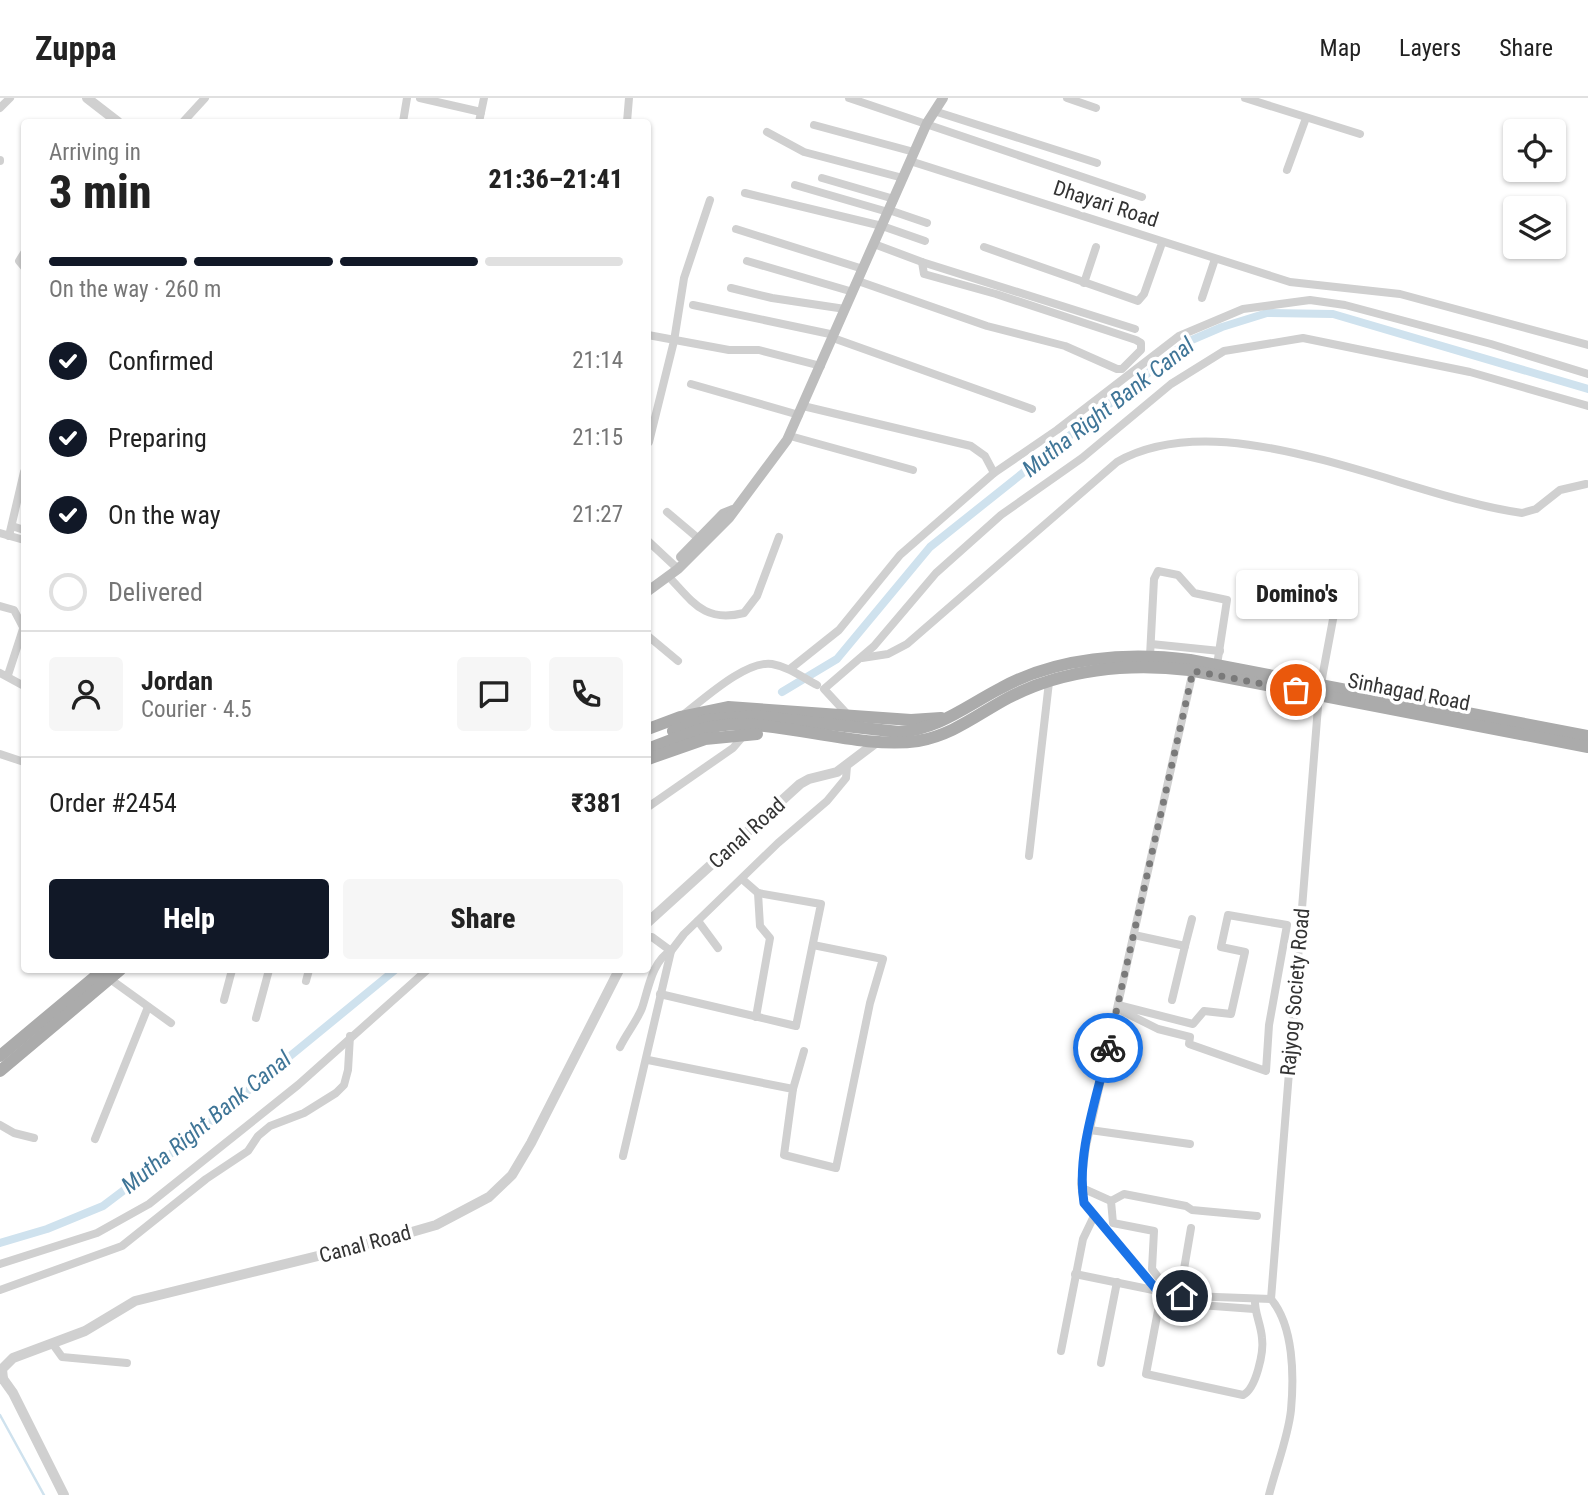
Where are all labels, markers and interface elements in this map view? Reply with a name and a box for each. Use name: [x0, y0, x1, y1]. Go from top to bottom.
text: Zuppa: [35, 29, 117, 68]
text: Map: [1320, 34, 1361, 62]
text: Layers: [1399, 34, 1461, 62]
text: Share: [1499, 34, 1553, 62]
map controls: [1503, 119, 1566, 259]
button: locate: [1503, 119, 1566, 182]
text: Arriving in: [49, 139, 141, 166]
text: 21:36–21:41: [489, 164, 623, 194]
text: 3 min: [49, 165, 152, 219]
street label: Dhayari Road: [1051, 176, 1161, 232]
button: layers: [1503, 196, 1566, 259]
text: On the way · 260 m: [49, 276, 221, 303]
water label: Mutha Right Bank Canal: [1017, 331, 1200, 483]
icon: check: [49, 342, 87, 380]
text: Confirmed: [108, 346, 214, 376]
text: 21:14: [572, 347, 623, 374]
icon: check: [49, 419, 87, 457]
text: Preparing: [108, 423, 207, 453]
text: 21:15: [572, 424, 623, 451]
icon: check: [49, 496, 87, 534]
text: On the way: [108, 500, 221, 530]
text: 21:27: [572, 501, 623, 528]
callout: Domino's: [1235, 571, 1357, 620]
text: Delivered: [108, 577, 203, 607]
text: Domino's: [1256, 581, 1338, 608]
button: person: [49, 657, 123, 731]
button: chat: [457, 657, 531, 731]
button: phone: [549, 657, 623, 731]
pin: [1266, 660, 1326, 720]
text: Jordan: [141, 666, 213, 696]
street label: Sinhagad Road: [1346, 668, 1472, 716]
icon: bag: [1277, 671, 1315, 709]
text: Courier · 4.5: [141, 696, 252, 723]
text: Order #2454: [49, 788, 177, 818]
text: ₹381: [571, 788, 623, 818]
street label: Canal Road: [704, 793, 790, 873]
button: Help: [49, 879, 329, 959]
button: Share: [343, 879, 623, 959]
street label: Rajyog Society Road: [1276, 907, 1314, 1077]
courier: [1073, 1013, 1143, 1083]
icon: bike: [1089, 1029, 1127, 1067]
water label: Mutha Right Bank Canal: [116, 1045, 297, 1199]
street label: Canal Road: [316, 1220, 414, 1268]
pin: [1152, 1266, 1212, 1326]
icon: home: [1163, 1277, 1201, 1315]

